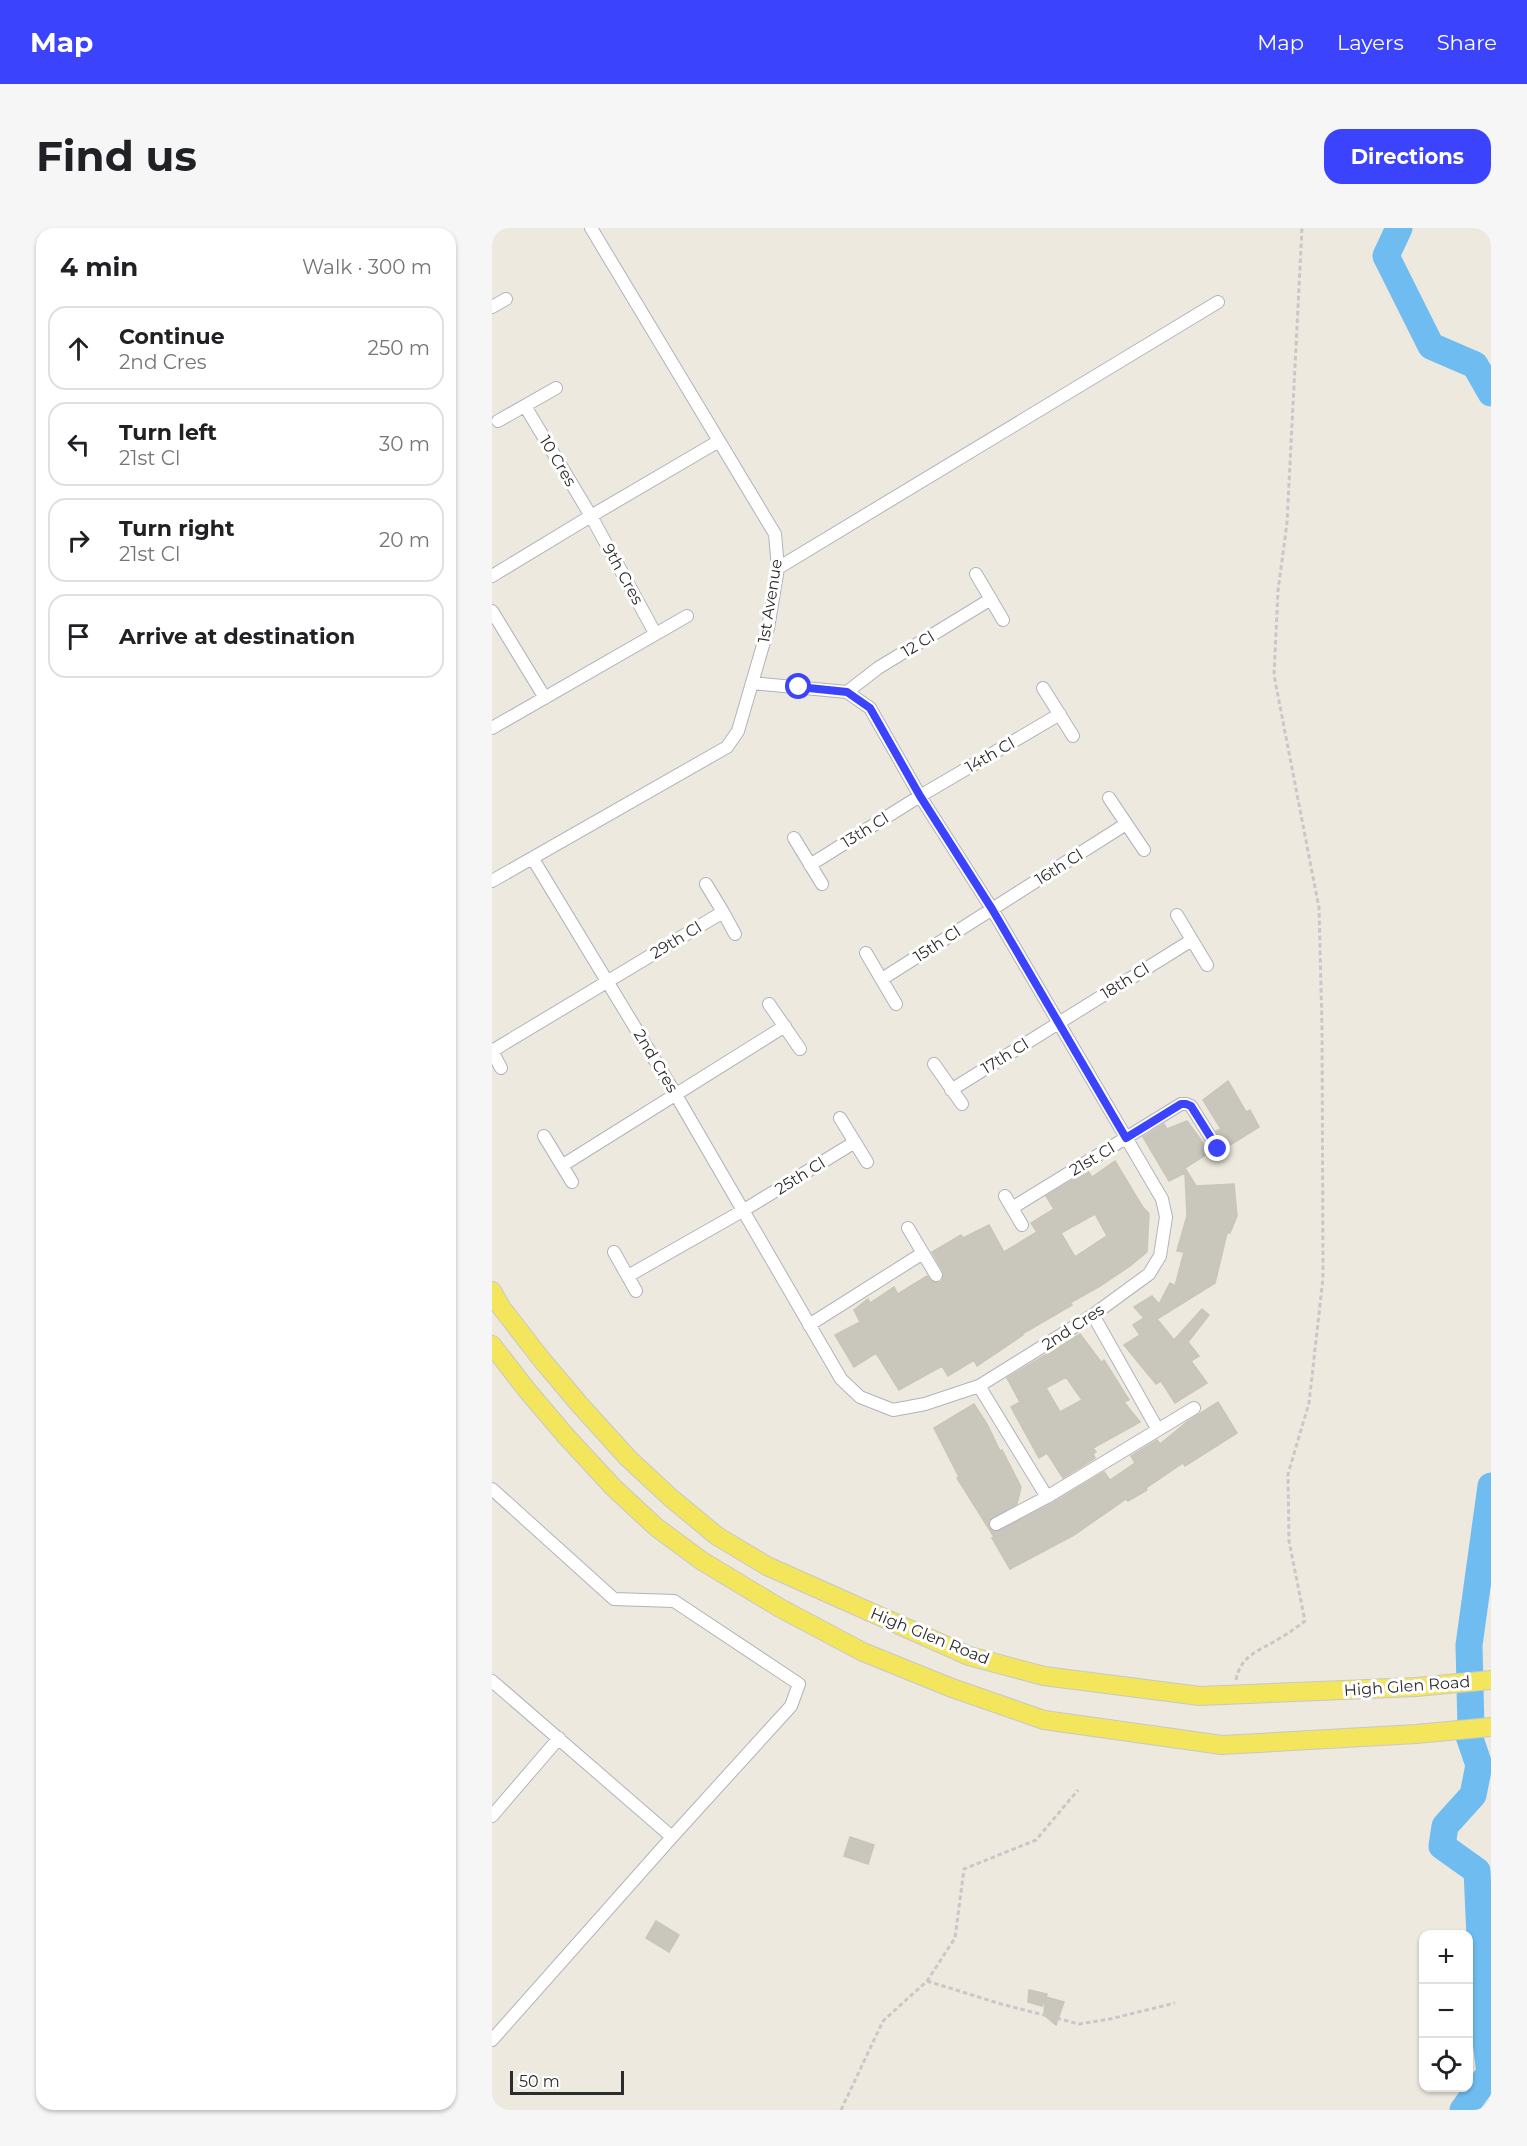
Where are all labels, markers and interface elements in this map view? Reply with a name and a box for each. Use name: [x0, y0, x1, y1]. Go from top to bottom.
text: Map: [30, 25, 93, 59]
text: Map: [1257, 30, 1304, 55]
text: Layers: [1337, 30, 1404, 55]
text: Share: [1437, 30, 1497, 55]
button: Directions: [1324, 129, 1491, 184]
text: Find us: [36, 130, 197, 182]
text: 4 min: [60, 251, 138, 283]
text: Walk · 300 m: [302, 255, 432, 279]
text: Continue: [119, 323, 225, 350]
icon: ahead: [62, 332, 95, 365]
text: 250 m: [368, 336, 430, 360]
text: 2nd Cres: [119, 350, 206, 374]
text: Turn left: [119, 419, 217, 446]
icon: left: [62, 428, 95, 461]
text: 30 m: [379, 432, 430, 456]
street label: 10 Cres: [536, 432, 581, 490]
text: 21st Cl: [119, 446, 180, 470]
text: Turn right: [119, 515, 234, 542]
icon: right: [62, 524, 95, 557]
text: 20 m: [379, 528, 430, 552]
street label: 9th Cres: [599, 540, 648, 608]
text: 21st Cl: [119, 542, 180, 566]
street label: 1st Avenue: [754, 558, 786, 644]
icon: arrive: [62, 620, 95, 653]
text: Arrive at destination: [119, 623, 355, 650]
street label: 12 Cl: [898, 627, 938, 661]
route start: [785, 673, 811, 699]
street label: 14th Cl: [962, 733, 1018, 777]
street label: 13th Cl: [838, 808, 892, 852]
street label: 16th Cl: [1032, 845, 1086, 889]
street label: 29th Cl: [647, 917, 705, 963]
street label: 15th Cl: [910, 922, 964, 966]
street label: 18th Cl: [1097, 959, 1153, 1003]
street label: 2nd Cres: [630, 1026, 682, 1096]
street label: 17th Cl: [978, 1034, 1032, 1078]
route end: [1204, 1135, 1230, 1161]
street label: 21st Cl: [1066, 1138, 1118, 1180]
street label: 25th Cl: [772, 1153, 828, 1199]
street label: 2nd Cres: [1038, 1300, 1108, 1354]
street label: High Glen Road: [868, 1604, 992, 1668]
street label: High Glen Road: [1343, 1672, 1471, 1700]
map controls: [1419, 1930, 1473, 2092]
button: +: [1419, 1930, 1473, 1984]
button: −: [1419, 1984, 1473, 2038]
button: locate: [1419, 2038, 1473, 2092]
scale bar: [510, 2068, 624, 2096]
text: 50 m: [519, 2072, 560, 2091]

